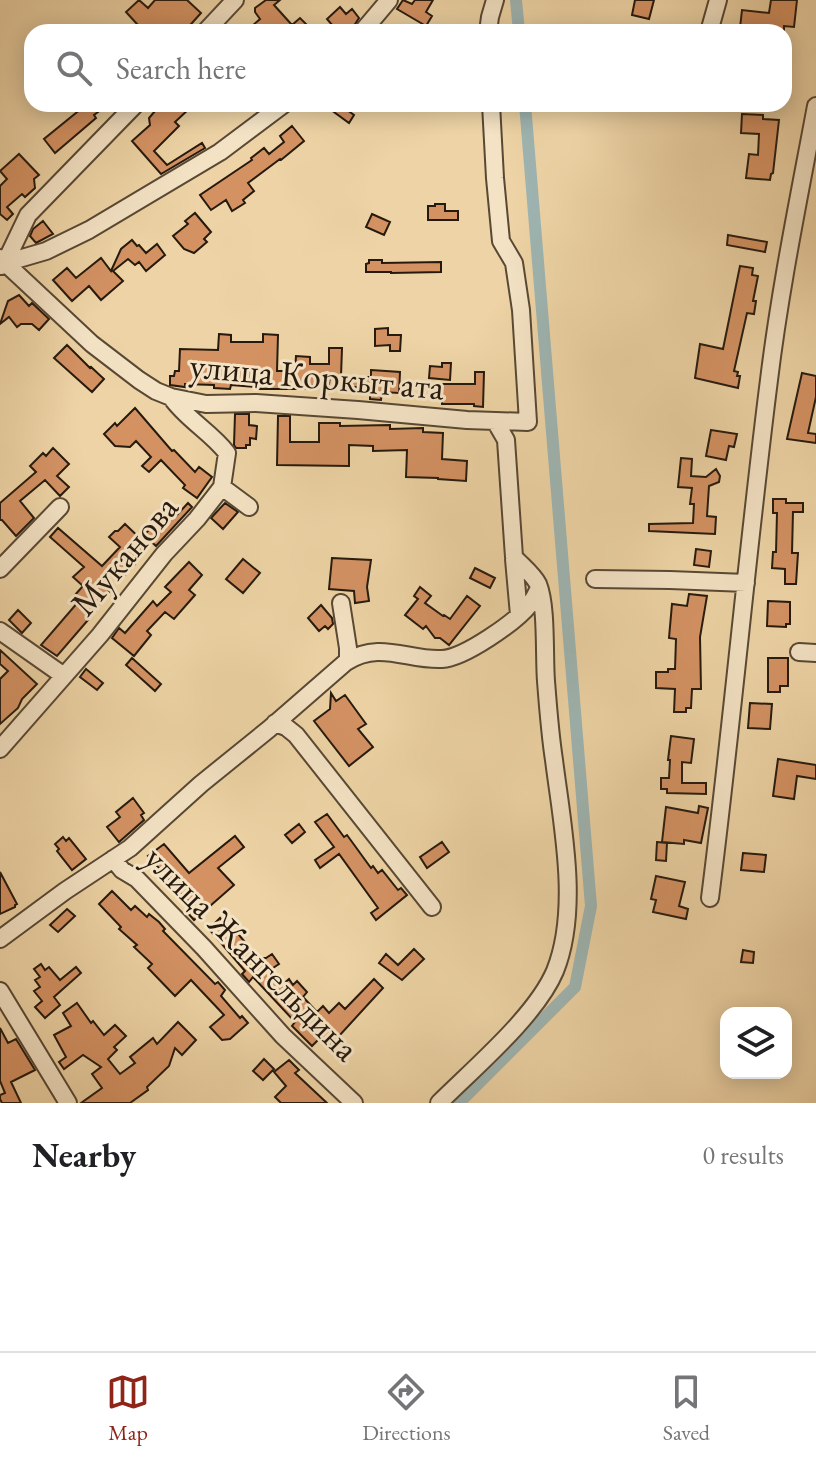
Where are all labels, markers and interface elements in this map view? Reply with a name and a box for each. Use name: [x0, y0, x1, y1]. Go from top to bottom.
search box: [24, 24, 792, 112]
icon: search: [52, 46, 96, 90]
text: Search here: [116, 49, 246, 88]
street label: улица Коркыт ата: [188, 341, 447, 411]
street label: Муканова: [60, 484, 189, 625]
street label: улица Жангельдина: [134, 835, 370, 1071]
map controls: [720, 1007, 792, 1079]
button: layers: [720, 1007, 792, 1079]
text: Nearby: [32, 1133, 136, 1177]
text: 0 results: [703, 1138, 784, 1172]
tab: Map: [106, 1370, 150, 1447]
tab: Directions: [362, 1370, 451, 1447]
tab: Saved: [663, 1370, 710, 1447]

